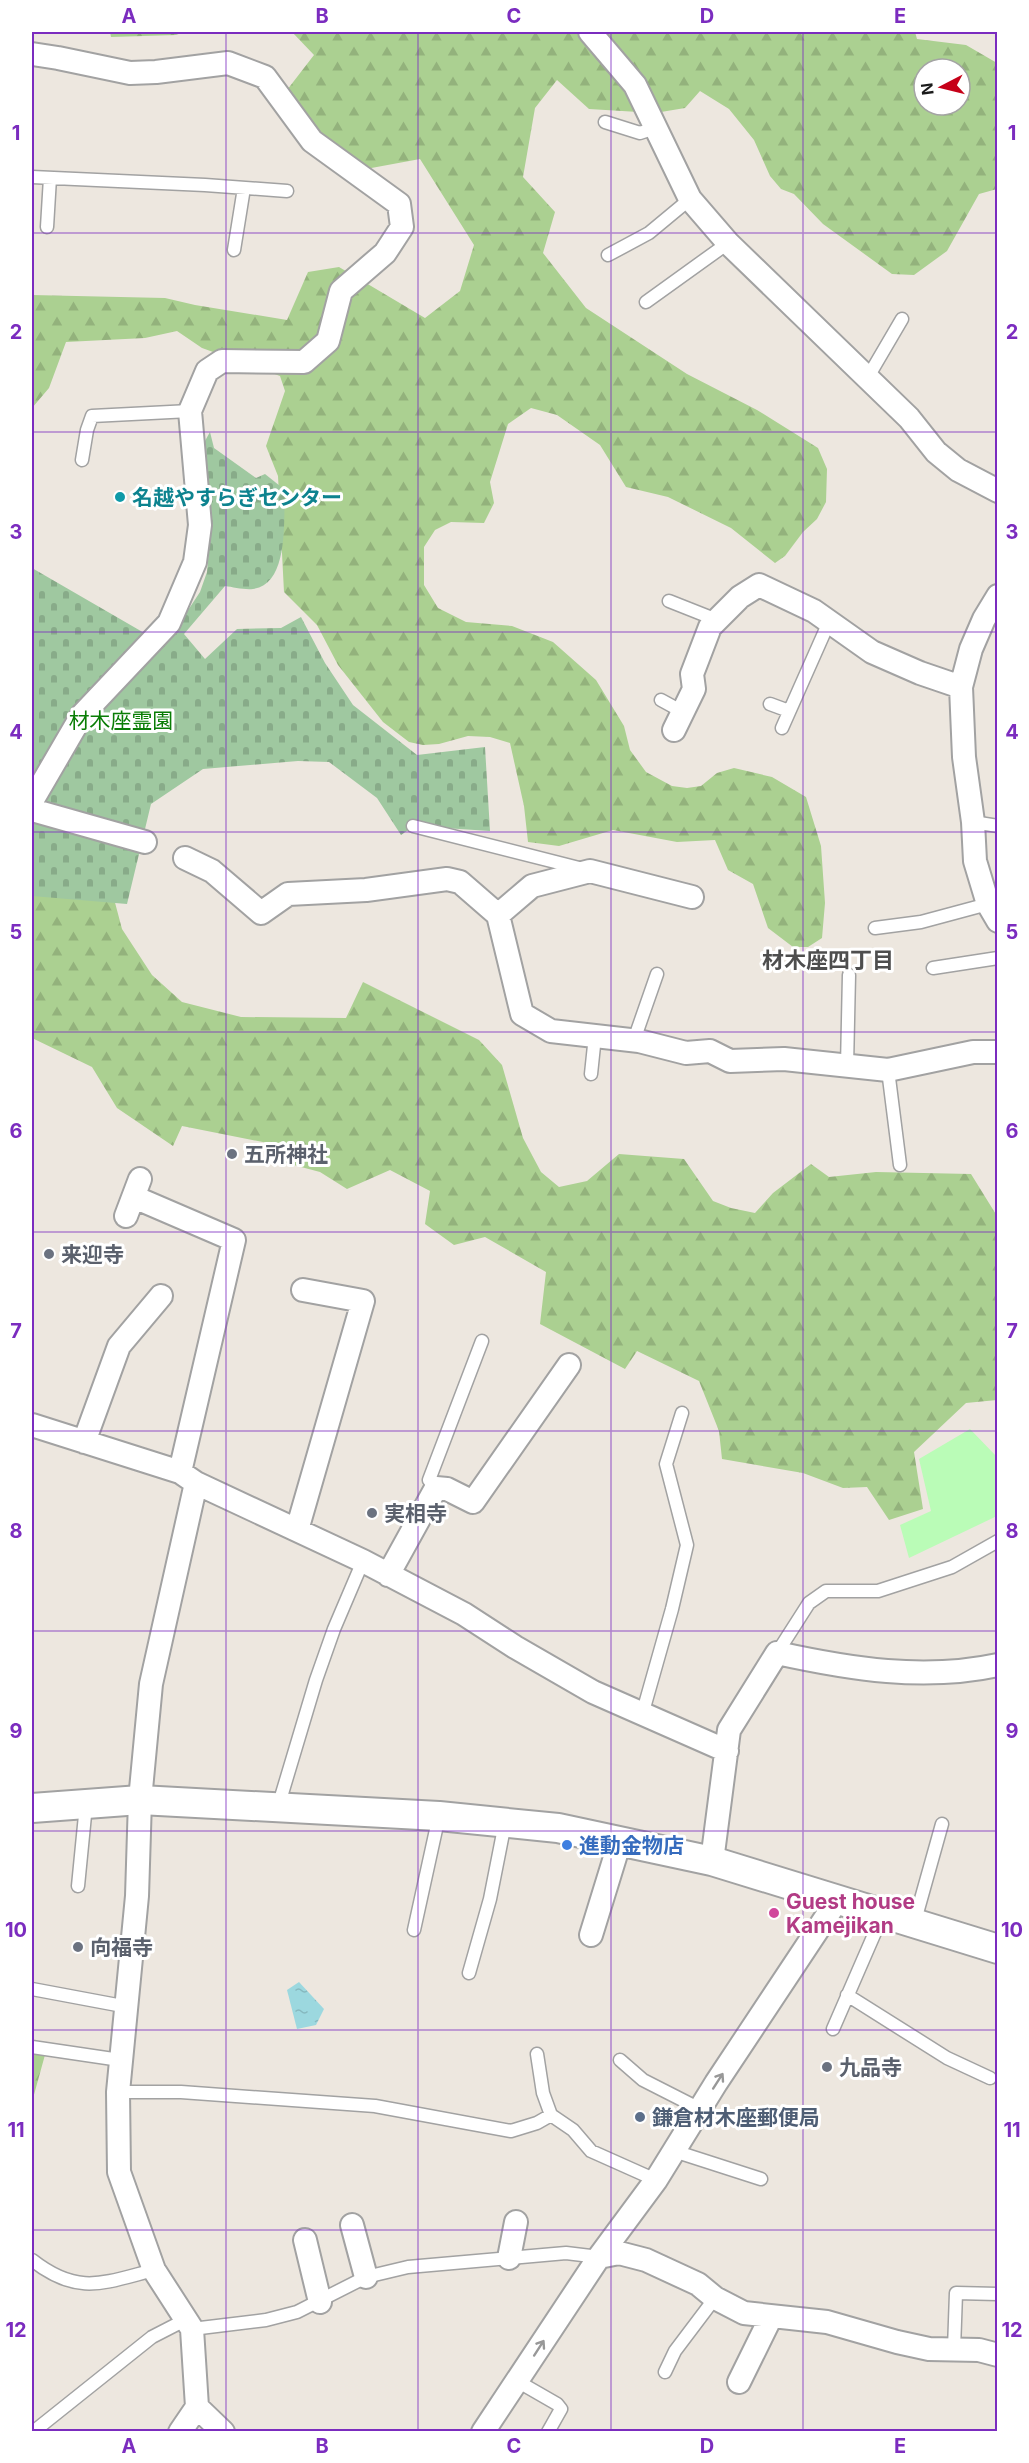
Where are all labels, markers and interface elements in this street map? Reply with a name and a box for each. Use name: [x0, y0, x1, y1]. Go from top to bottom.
text: A: [122, 4, 137, 28]
text: B: [315, 4, 329, 28]
text: C: [507, 4, 521, 28]
text: D: [700, 4, 714, 28]
text: E: [894, 4, 906, 28]
north arrow: [912, 57, 972, 117]
text: N: [916, 82, 938, 96]
text: 1: [12, 121, 20, 145]
text: 1: [1008, 121, 1016, 145]
text: 2: [10, 320, 22, 344]
text: 2: [1006, 320, 1018, 344]
place label: 名越やすらぎセンター: [132, 485, 342, 510]
marker: 名越やすらぎセンター: [113, 490, 127, 504]
text: 3: [10, 520, 22, 544]
text: 3: [1006, 520, 1018, 544]
park label: 材木座霊園: [69, 708, 174, 733]
text: 4: [9, 720, 23, 744]
text: 4: [1005, 720, 1019, 744]
text: 5: [10, 920, 22, 944]
text: 5: [1006, 920, 1018, 944]
district label: 材木座四丁目: [762, 947, 894, 973]
text: 6: [10, 1119, 23, 1143]
text: 6: [1006, 1119, 1019, 1143]
place label: 五所神社: [244, 1142, 328, 1167]
marker: 五所神社: [225, 1147, 239, 1161]
place label: 来迎寺: [61, 1242, 124, 1267]
marker: 来迎寺: [42, 1247, 56, 1261]
text: 7: [10, 1319, 22, 1343]
text: 7: [1006, 1319, 1018, 1343]
place label: 実相寺: [384, 1501, 447, 1526]
marker: 実相寺: [365, 1506, 379, 1520]
text: 8: [9, 1519, 23, 1543]
text: 8: [1005, 1519, 1019, 1543]
text: 9: [10, 1719, 23, 1743]
text: 9: [1006, 1719, 1019, 1743]
place label: 進動金物店: [579, 1833, 684, 1858]
marker: 進動金物店: [560, 1838, 574, 1852]
place label: Guest house Kamejikan: [786, 1889, 915, 1938]
marker: Guest house Kamejikan: [767, 1906, 781, 1920]
text: 10: [5, 1918, 27, 1942]
text: 10: [1001, 1918, 1023, 1942]
place label: 向福寺: [90, 1935, 153, 1960]
marker: 向福寺: [71, 1940, 85, 1954]
place label: 九品寺: [839, 2055, 902, 2080]
marker: 九品寺: [820, 2060, 834, 2074]
one-way arrow: [711, 2073, 724, 2090]
place label: 鎌倉材木座郵便局: [652, 2105, 820, 2130]
marker: 鎌倉材木座郵便局: [633, 2110, 647, 2124]
text: 11: [7, 2118, 25, 2142]
text: 11: [1003, 2118, 1021, 2142]
text: 12: [5, 2318, 27, 2342]
text: 12: [1001, 2318, 1023, 2342]
one-way arrow: [532, 2339, 545, 2356]
text: A: [122, 2434, 137, 2458]
text: B: [315, 2434, 329, 2458]
text: C: [507, 2434, 521, 2458]
text: D: [700, 2434, 714, 2458]
text: E: [894, 2434, 906, 2458]

